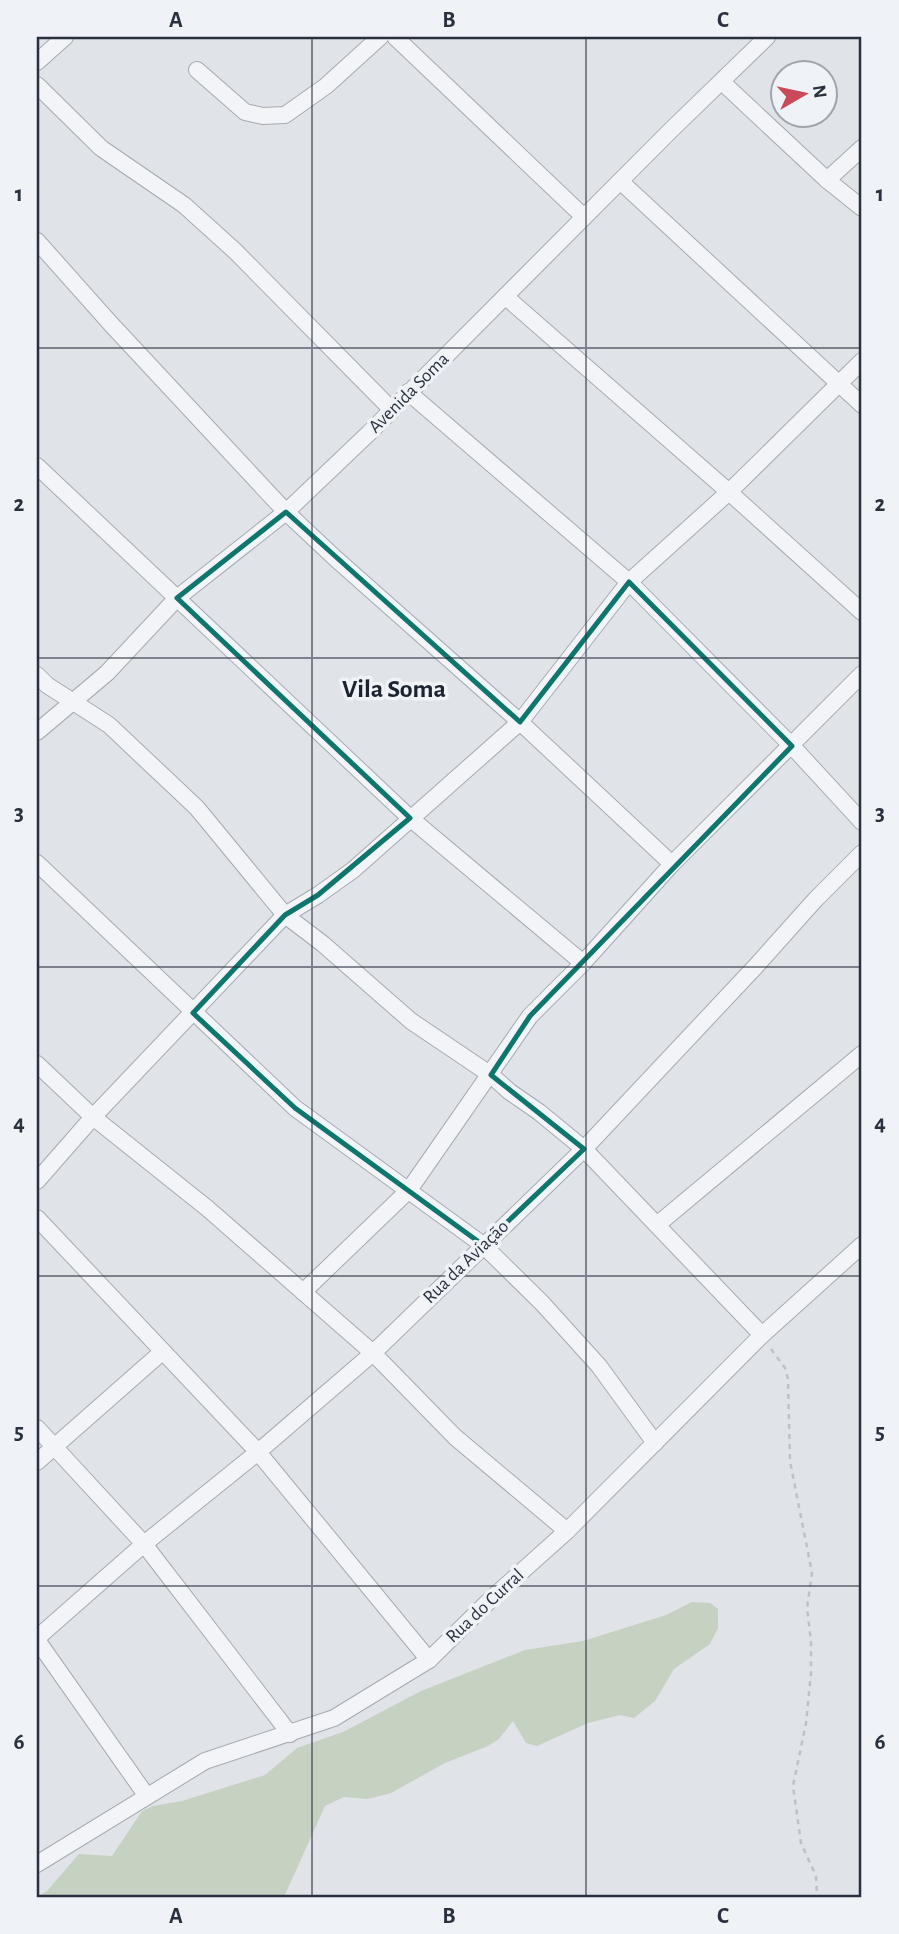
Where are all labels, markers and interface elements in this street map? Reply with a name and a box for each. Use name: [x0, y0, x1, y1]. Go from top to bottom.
text: A: [169, 9, 183, 32]
text: B: [442, 9, 456, 32]
text: C: [717, 9, 729, 32]
north arrow: [769, 60, 839, 130]
text: N: [809, 84, 830, 100]
text: 1: [15, 183, 23, 206]
text: 1: [876, 183, 884, 206]
street label: Avenida Soma: [365, 349, 453, 437]
text: 2: [14, 493, 25, 516]
text: 2: [875, 493, 886, 516]
district label: Vila Soma: [342, 676, 446, 702]
text: 3: [14, 802, 24, 825]
text: 3: [875, 802, 885, 825]
text: 4: [13, 1112, 25, 1135]
text: 4: [874, 1112, 886, 1135]
street label: Rua da Aviação: [420, 1217, 512, 1307]
text: 5: [14, 1421, 24, 1444]
text: 5: [875, 1421, 885, 1444]
street label: Rua do Curral: [442, 1565, 528, 1647]
text: 6: [13, 1731, 25, 1754]
text: 6: [874, 1731, 886, 1754]
text: A: [169, 1905, 183, 1928]
text: B: [442, 1905, 456, 1928]
text: C: [717, 1905, 729, 1928]

